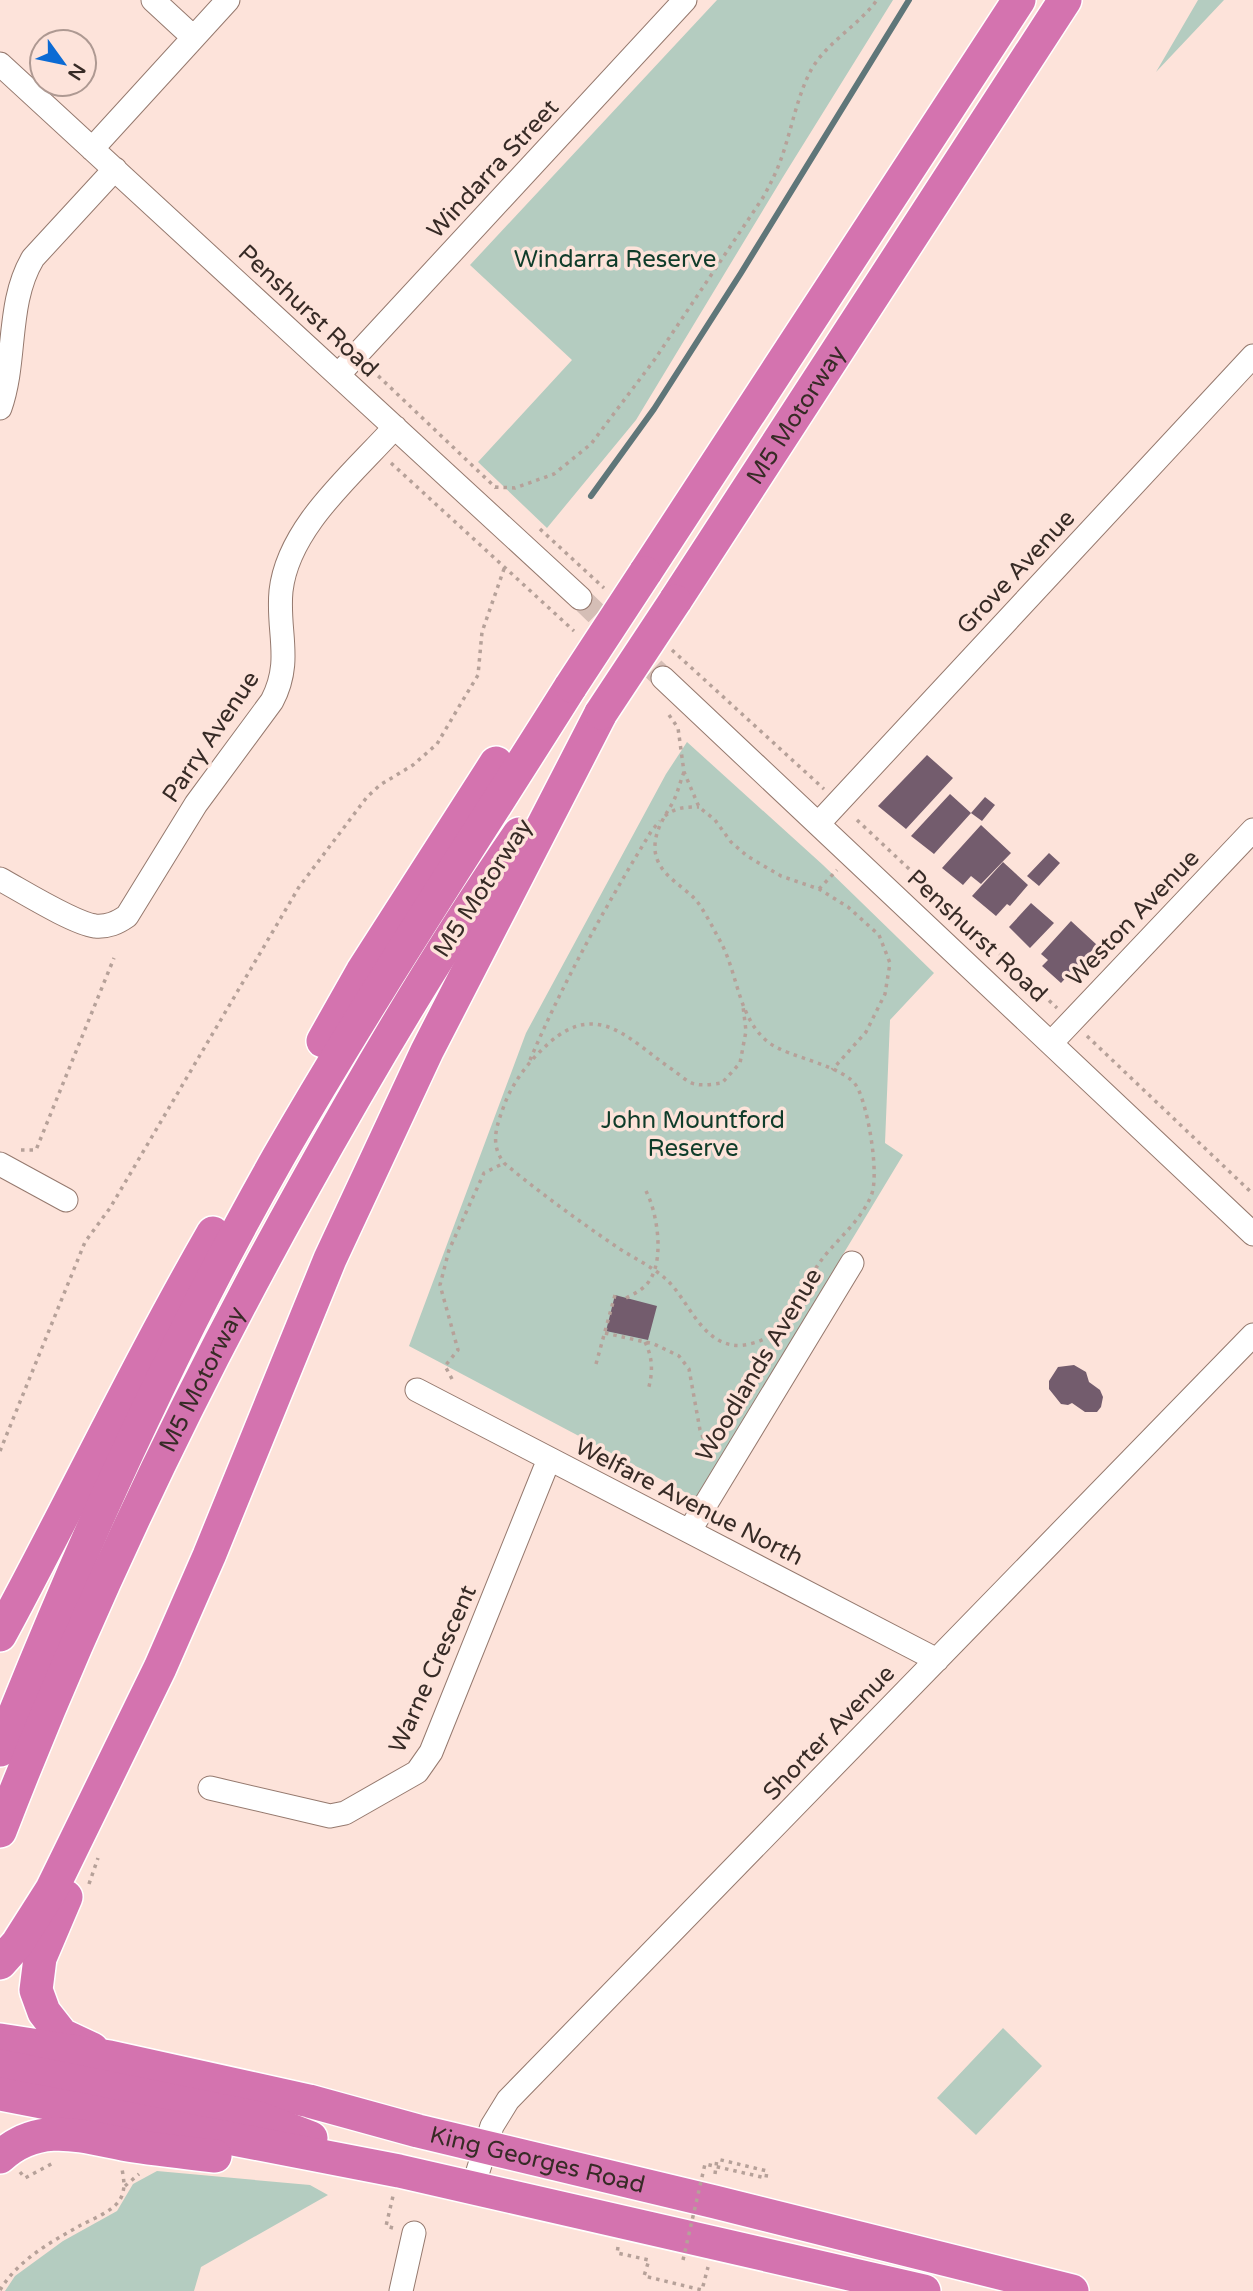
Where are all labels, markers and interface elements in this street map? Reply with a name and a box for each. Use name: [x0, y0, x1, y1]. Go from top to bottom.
north arrow: [28, 28, 98, 98]
text: N: [63, 59, 90, 84]
street label: Windarra Street: [421, 93, 565, 245]
street label: Penshurst Road: [232, 239, 384, 383]
park label: Windarra Reserve: [514, 245, 716, 274]
street label: M5 Motorway: [740, 340, 852, 490]
street label: Grove Avenue: [951, 504, 1081, 640]
street label: Parry Avenue: [156, 666, 266, 808]
street label: M5 Motorway: [427, 813, 539, 963]
street label: Weston Avenue: [1061, 844, 1205, 992]
street label: Penshurst Road: [901, 864, 1053, 1008]
park label: John Mountford Reserve: [601, 1106, 785, 1163]
street label: Woodlands Avenue: [690, 1263, 828, 1467]
street label: M5 Motorway: [153, 1301, 251, 1457]
street label: Welfare Avenue North: [570, 1432, 808, 1572]
street label: Warne Crescent: [383, 1581, 483, 1757]
street label: Shorter Avenue: [757, 1659, 901, 1807]
street label: King Georges Road: [427, 2120, 648, 2199]

